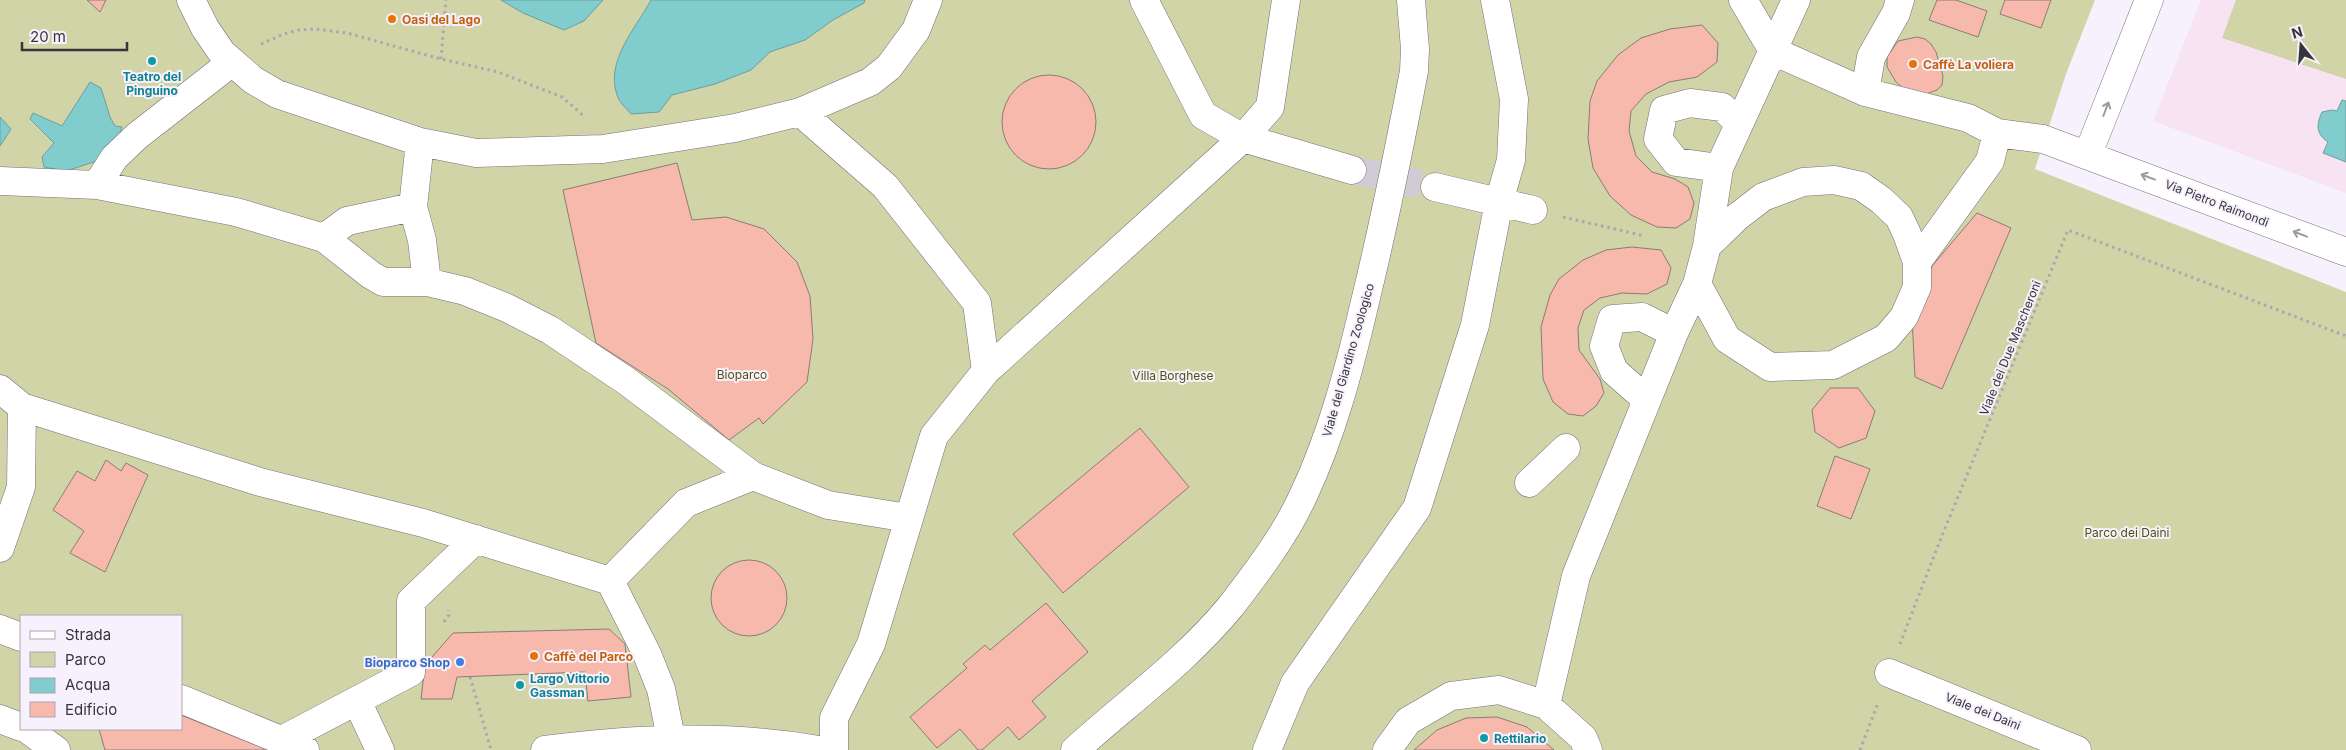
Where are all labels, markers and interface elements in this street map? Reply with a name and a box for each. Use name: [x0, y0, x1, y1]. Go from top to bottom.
place label: Oasi del Lago: [402, 12, 481, 27]
marker: Oasi del Lago: [386, 13, 398, 25]
scale bar: [22, 20, 128, 52]
north arrow: [2276, 20, 2326, 70]
text: N: [2289, 22, 2305, 42]
text: 20 m: [30, 27, 66, 46]
marker: Teatro del Pinguino: [146, 55, 158, 67]
place label: Caffè La voliera: [1923, 57, 2014, 72]
marker: Caffè La voliera: [1907, 58, 1919, 70]
place label: Teatro del Pinguino: [123, 69, 181, 98]
one-way arrow: [2102, 102, 2111, 117]
one-way arrow: [2141, 172, 2157, 181]
street label: Via Pietro Raimondi: [2163, 176, 2271, 230]
one-way arrow: [2293, 229, 2309, 238]
street label: Viale dei Due Mascheroni: [1976, 278, 2044, 418]
street label: Viale del Giardino Zoologico: [1319, 282, 1377, 438]
park label: Bioparco: [717, 367, 767, 382]
park label: Villa Borghese: [1132, 368, 1214, 383]
park label: Parco dei Daini: [2084, 525, 2170, 540]
legend: [20, 615, 182, 730]
text: Strada: [65, 625, 111, 644]
place label: Caffè del Parco: [544, 649, 633, 664]
text: Parco: [65, 650, 106, 669]
marker: Caffè del Parco: [528, 650, 540, 662]
place label: Bioparco Shop: [365, 655, 450, 670]
marker: Bioparco Shop: [454, 656, 466, 668]
place label: Largo Vittorio Gassman: [530, 671, 610, 700]
text: Acqua: [65, 675, 110, 694]
marker: Largo Vittorio Gassman: [514, 679, 526, 691]
street label: Viale dei Daini: [1943, 689, 2023, 733]
text: Edificio: [65, 700, 117, 719]
place label: Rettilario: [1494, 731, 1546, 746]
marker: Rettilario: [1478, 732, 1490, 744]

